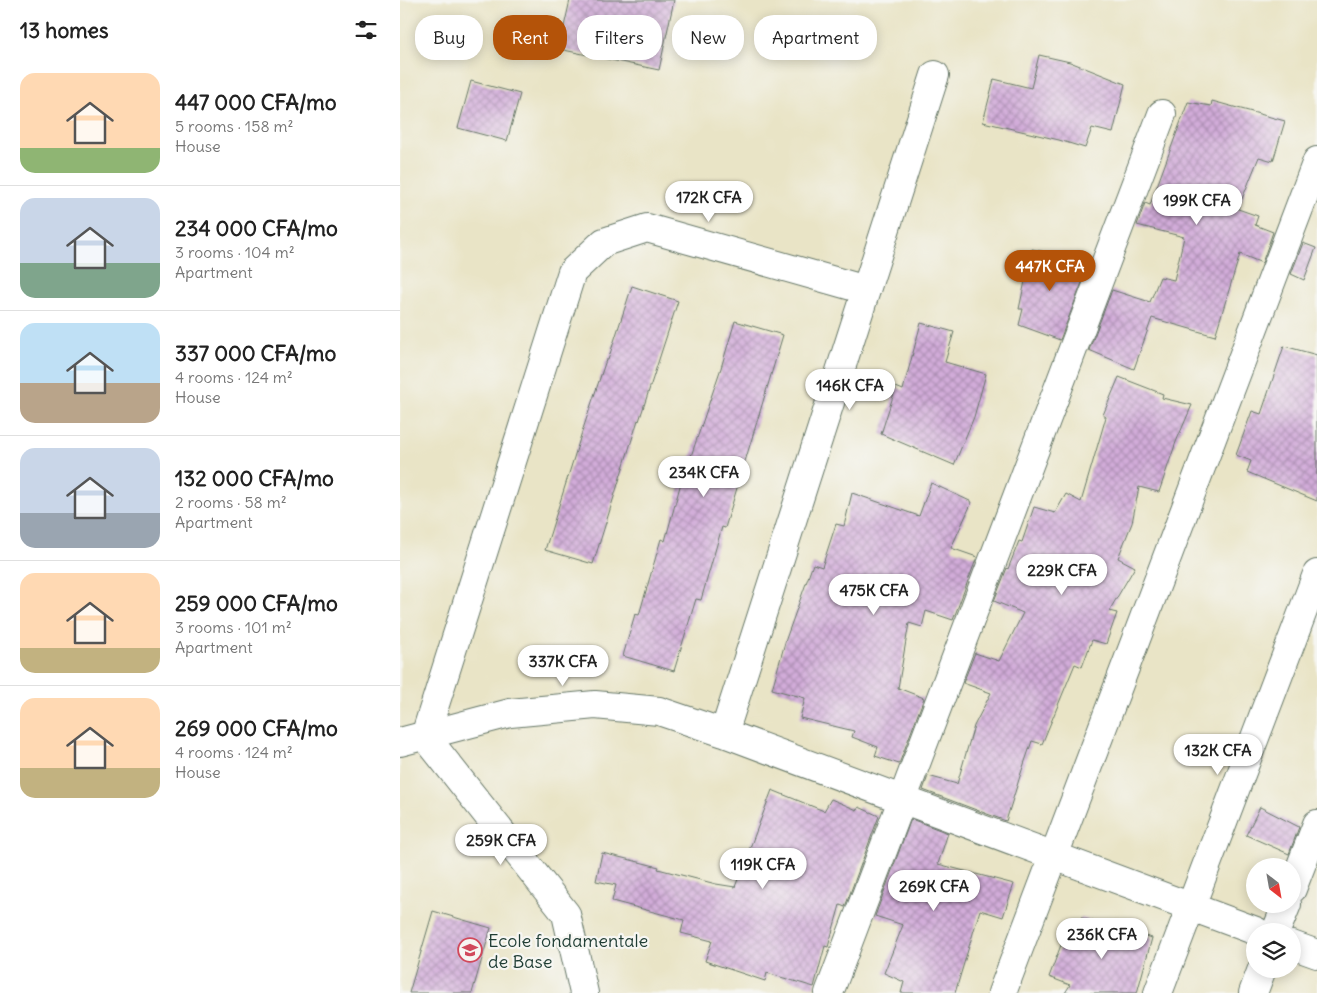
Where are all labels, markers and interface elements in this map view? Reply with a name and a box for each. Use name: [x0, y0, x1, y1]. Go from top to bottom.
chip: Buy: [415, 15, 483, 60]
chip: Rent: [493, 15, 567, 60]
chip: Filters: [577, 15, 662, 60]
chip: New: [672, 15, 744, 60]
chip: Apartment: [754, 15, 877, 60]
icon: filters: [352, 16, 380, 44]
text: 13 homes: [20, 17, 108, 44]
text: 447 000 CFA/mo: [175, 89, 337, 116]
icon: home: [60, 93, 120, 153]
text: 5 rooms · 158 m²: [175, 116, 293, 136]
text: House: [175, 136, 221, 156]
pin: 172K CFA: [657, 180, 761, 223]
pin: 199K CFA: [1145, 184, 1249, 226]
text: 172K CFA: [676, 187, 742, 207]
text: 199K CFA: [1163, 190, 1231, 210]
text: 234 000 CFA/mo: [175, 215, 338, 242]
icon: home: [60, 218, 120, 278]
text: 3 rooms · 104 m²: [175, 242, 295, 262]
pin: 447K CFA: [998, 250, 1102, 292]
text: 447K CFA: [1016, 256, 1084, 276]
text: Apartment: [175, 262, 253, 282]
text: 337 000 CFA/mo: [175, 340, 336, 367]
icon: home: [60, 343, 120, 403]
text: 4 rooms · 124 m²: [175, 367, 293, 387]
pin: 146K CFA: [798, 368, 902, 411]
text: 146K CFA: [816, 375, 884, 395]
text: House: [175, 387, 221, 407]
pin: 234K CFA: [652, 456, 756, 498]
text: 234K CFA: [669, 462, 739, 482]
text: 132 000 CFA/mo: [175, 465, 334, 492]
icon: home: [60, 468, 120, 528]
text: 2 rooms · 58 m²: [175, 492, 287, 512]
text: Apartment: [175, 512, 253, 532]
pin: 229K CFA: [1010, 554, 1114, 596]
text: 229K CFA: [1027, 560, 1097, 580]
pin: 475K CFA: [822, 574, 926, 616]
text: 475K CFA: [840, 580, 908, 600]
text: 259 000 CFA/mo: [175, 590, 338, 617]
icon: home: [60, 593, 120, 653]
text: 3 rooms · 101 m²: [175, 617, 292, 637]
text: Apartment: [175, 637, 253, 657]
pin: 337K CFA: [511, 644, 615, 687]
text: 337K CFA: [529, 651, 597, 671]
text: 269 000 CFA/mo: [175, 715, 338, 742]
icon: home: [60, 718, 120, 778]
pin: 132K CFA: [1166, 734, 1270, 776]
text: 132K CFA: [1185, 740, 1251, 760]
text: 4 rooms · 124 m²: [175, 742, 293, 762]
text: House: [175, 762, 221, 782]
pin: 259K CFA: [449, 824, 553, 866]
text: 259K CFA: [466, 830, 536, 850]
pin: 119K CFA: [711, 848, 815, 890]
text: 119K CFA: [731, 854, 795, 874]
north arrow: [1246, 858, 1301, 912]
map controls: [1246, 858, 1301, 978]
pin: 269K CFA: [882, 870, 986, 912]
text: 269K CFA: [899, 876, 969, 896]
pin: 236K CFA: [1050, 918, 1154, 960]
button: layers: [1246, 923, 1301, 978]
text: 236K CFA: [1067, 924, 1137, 944]
place label: Ecole fondamentale de Base: [488, 929, 648, 973]
school or university icon: Ecole fondamentale de Base: [457, 937, 483, 963]

